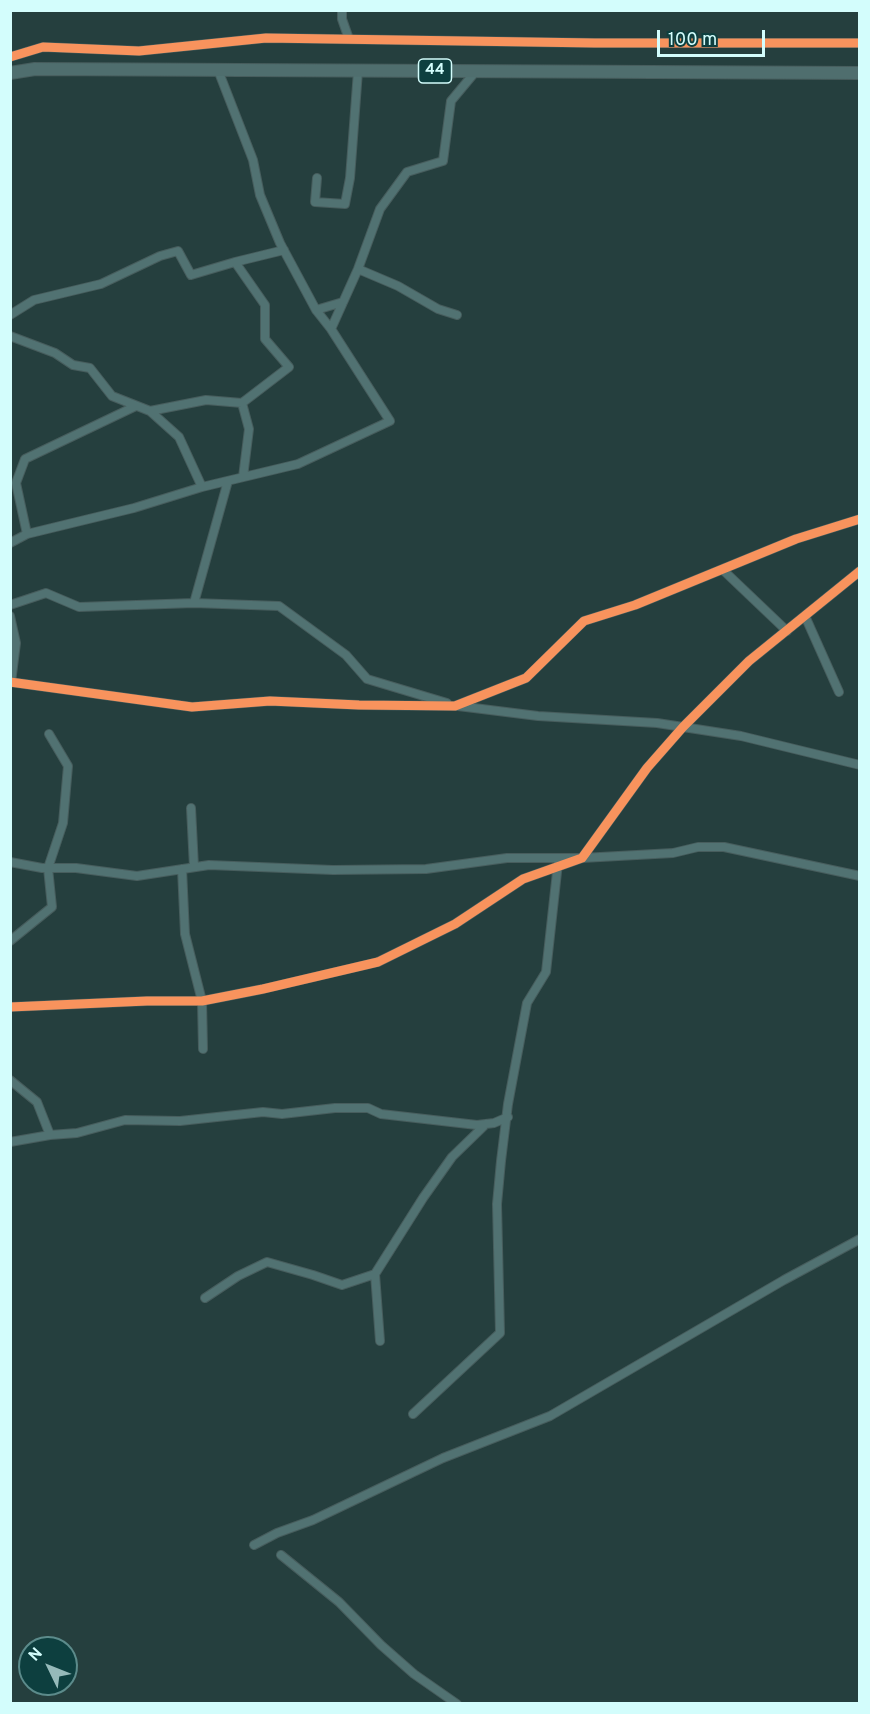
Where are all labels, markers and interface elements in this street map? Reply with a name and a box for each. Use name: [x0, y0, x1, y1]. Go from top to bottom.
scale bar: [660, 18, 768, 56]
text: 100 m: [668, 29, 717, 52]
road number: 44: [418, 59, 452, 83]
north arrow: [18, 1636, 78, 1696]
text: N: [25, 1644, 48, 1666]

